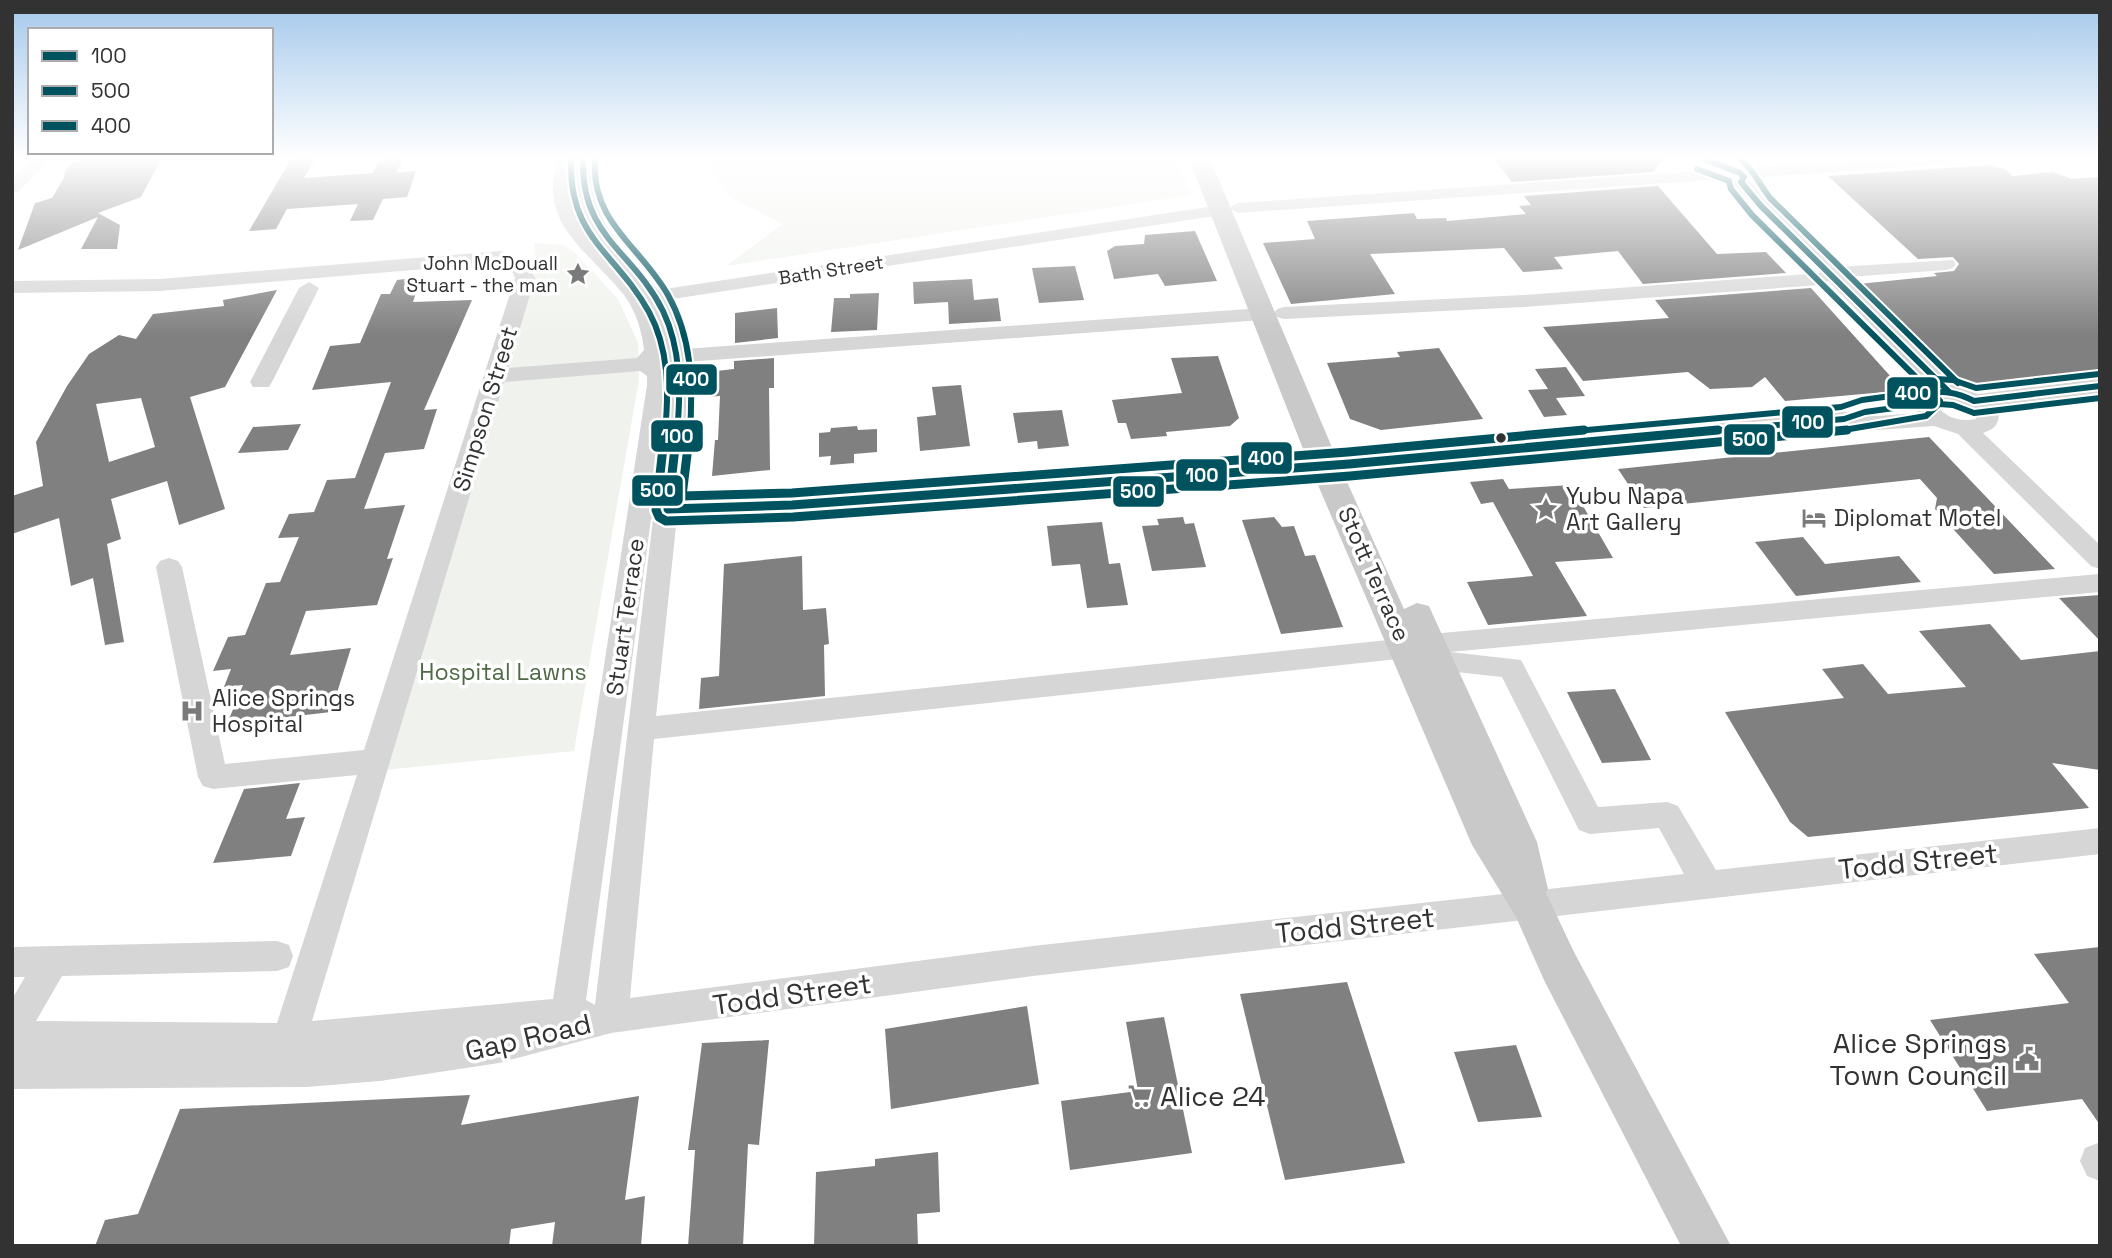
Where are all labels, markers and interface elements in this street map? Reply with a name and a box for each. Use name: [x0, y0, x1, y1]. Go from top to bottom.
legend: [28, 28, 273, 154]
text: 100: [91, 42, 127, 69]
text: 500: [91, 77, 131, 104]
text: 400: [91, 112, 131, 139]
street label: Bath Street: [777, 249, 885, 291]
place label: John McDouall Stuart - the man: [406, 251, 558, 298]
place icon: John McDouall Stuart - the man: [564, 260, 592, 288]
street label: Simpson Street: [446, 323, 524, 495]
line badge: 400: [665, 363, 718, 396]
text: 400: [673, 367, 709, 392]
line badge: 400: [1886, 376, 1939, 410]
text: 400: [1895, 381, 1931, 406]
line badge: 100: [1781, 405, 1834, 439]
text: 100: [1791, 410, 1825, 435]
line badge: 100: [650, 419, 704, 453]
line badge: 500: [1723, 423, 1776, 456]
text: 100: [660, 424, 694, 449]
text: 500: [1732, 427, 1768, 452]
unlabelled marker: [1494, 431, 1508, 445]
line badge: 400: [1240, 441, 1293, 475]
text: 400: [1248, 446, 1284, 471]
line badge: 100: [1175, 458, 1228, 492]
text: 100: [1185, 463, 1219, 488]
line badge: 500: [631, 474, 684, 507]
line badge: 500: [1112, 475, 1165, 508]
text: 500: [640, 478, 676, 503]
text: 500: [1120, 479, 1156, 504]
place label: Yubu Napa Art Gallery: [1566, 481, 1684, 537]
place icon: Yubu Napa Art Gallery: [1532, 495, 1560, 523]
street label: Stott Terrace: [1331, 502, 1417, 646]
place label: Diplomat Motel: [1834, 503, 2001, 533]
hotel icon: Diplomat Motel: [1800, 504, 1828, 532]
street label: Stuart Terrace: [599, 536, 651, 698]
park label: Hospital Lawns: [419, 657, 587, 687]
place label: Alice Springs Hospital: [212, 683, 355, 739]
hospital icon: Alice Springs Hospital: [178, 697, 206, 725]
street label: Todd Street: [1837, 835, 1999, 887]
street label: Todd Street: [1274, 899, 1436, 951]
street label: Todd Street: [710, 965, 874, 1023]
street label: Gap Road: [461, 1005, 595, 1069]
place label: Alice Springs Town Council: [1829, 1025, 2007, 1093]
public building icon: Alice Springs Town Council: [2013, 1045, 2041, 1073]
place label: Alice 24: [1160, 1078, 1265, 1114]
supermarket icon: Alice 24: [1126, 1082, 1154, 1110]

